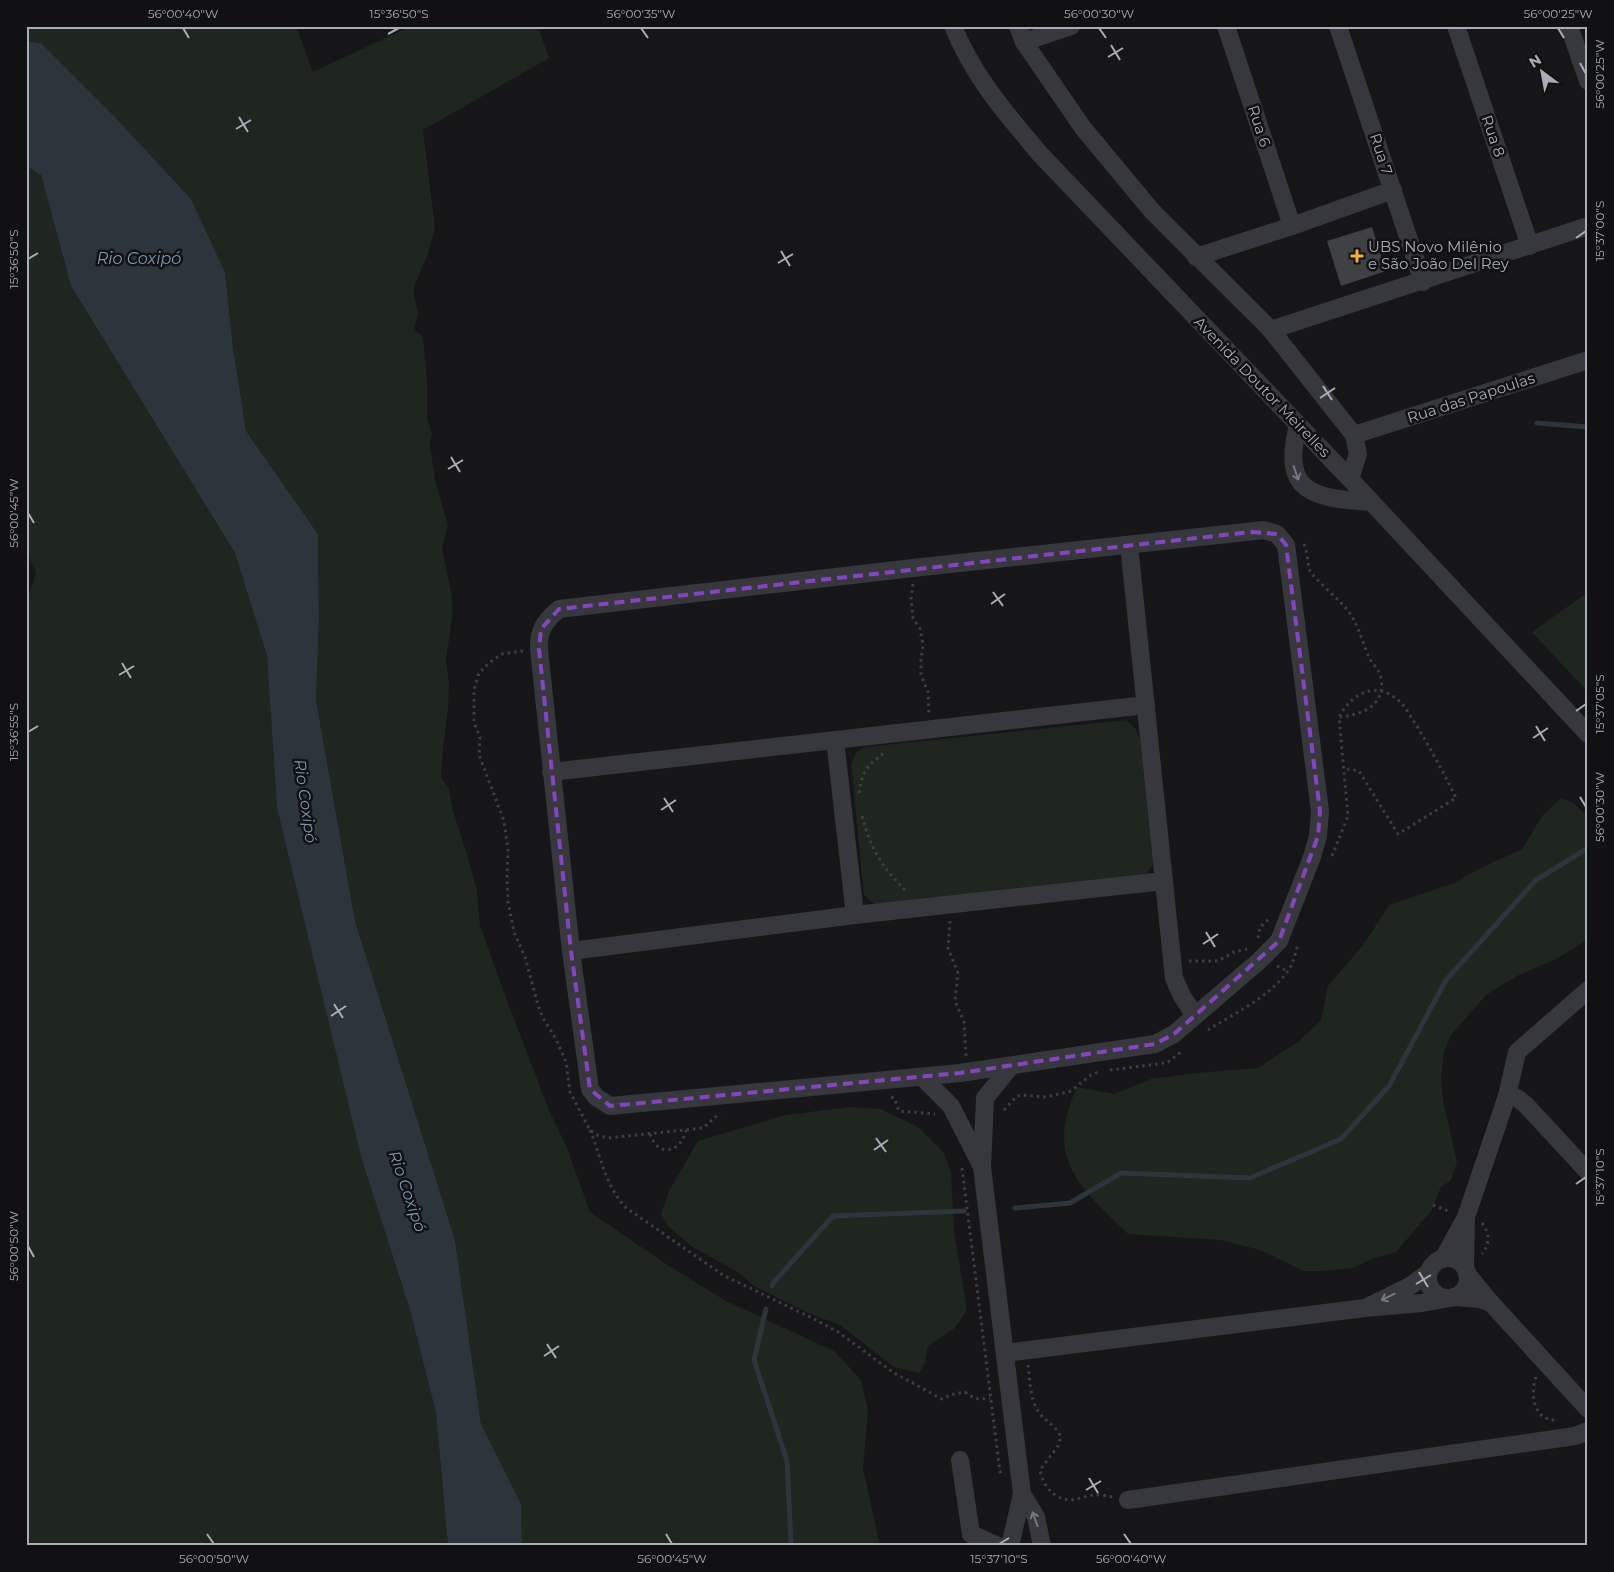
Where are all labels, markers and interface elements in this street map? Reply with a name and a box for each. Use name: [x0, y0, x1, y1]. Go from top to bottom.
text: 56°00'40"W: [148, 6, 218, 21]
text: 15°36'50"S: [369, 6, 429, 21]
text: 56°00'35"W: [607, 6, 675, 21]
text: 56°00'30"W: [1064, 6, 1134, 21]
text: 56°00'25"W: [1523, 6, 1593, 21]
text: 56°00'25"W: [1592, 39, 1607, 109]
north arrow: [1516, 48, 1566, 98]
text: N: [1526, 50, 1545, 72]
street label: Rua 6: [1244, 103, 1275, 149]
street label: Rua 8: [1477, 112, 1510, 159]
street label: Rua 7: [1366, 131, 1397, 177]
text: 15°37'00"S: [1592, 201, 1607, 261]
text: 15°36'50"S: [6, 229, 21, 289]
place label: UBS Novo Milênio e São João Del Rey: [1368, 237, 1510, 273]
water label: Rio Coxipó: [97, 249, 181, 268]
marker: UBS Novo Milênio e São João Del Rey: [1350, 249, 1364, 263]
street label: Avenida Doutor Meirelles: [1190, 312, 1335, 461]
street label: Rua das Papoulas: [1405, 368, 1537, 427]
one-way arrow: [1292, 464, 1302, 480]
text: 56°00'45"W: [6, 478, 21, 548]
text: 15°37'05"S: [1592, 674, 1607, 734]
text: 15°36'55"S: [6, 703, 21, 761]
water label: Rio Coxipó: [290, 758, 321, 844]
text: 56°00'30"W: [1592, 772, 1607, 842]
water label: Rio Coxipó: [385, 1148, 430, 1234]
text: 15°37'10"S: [1592, 1148, 1607, 1206]
text: 56°00'50"W: [6, 1211, 21, 1281]
one-way arrow: [1381, 1293, 1396, 1302]
one-way arrow: [1030, 1512, 1039, 1527]
text: 56°00'50"W: [179, 1551, 249, 1566]
text: 56°00'45"W: [637, 1551, 707, 1566]
text: 15°37'10"S: [970, 1551, 1028, 1566]
text: 56°00'40"W: [1096, 1551, 1166, 1566]

